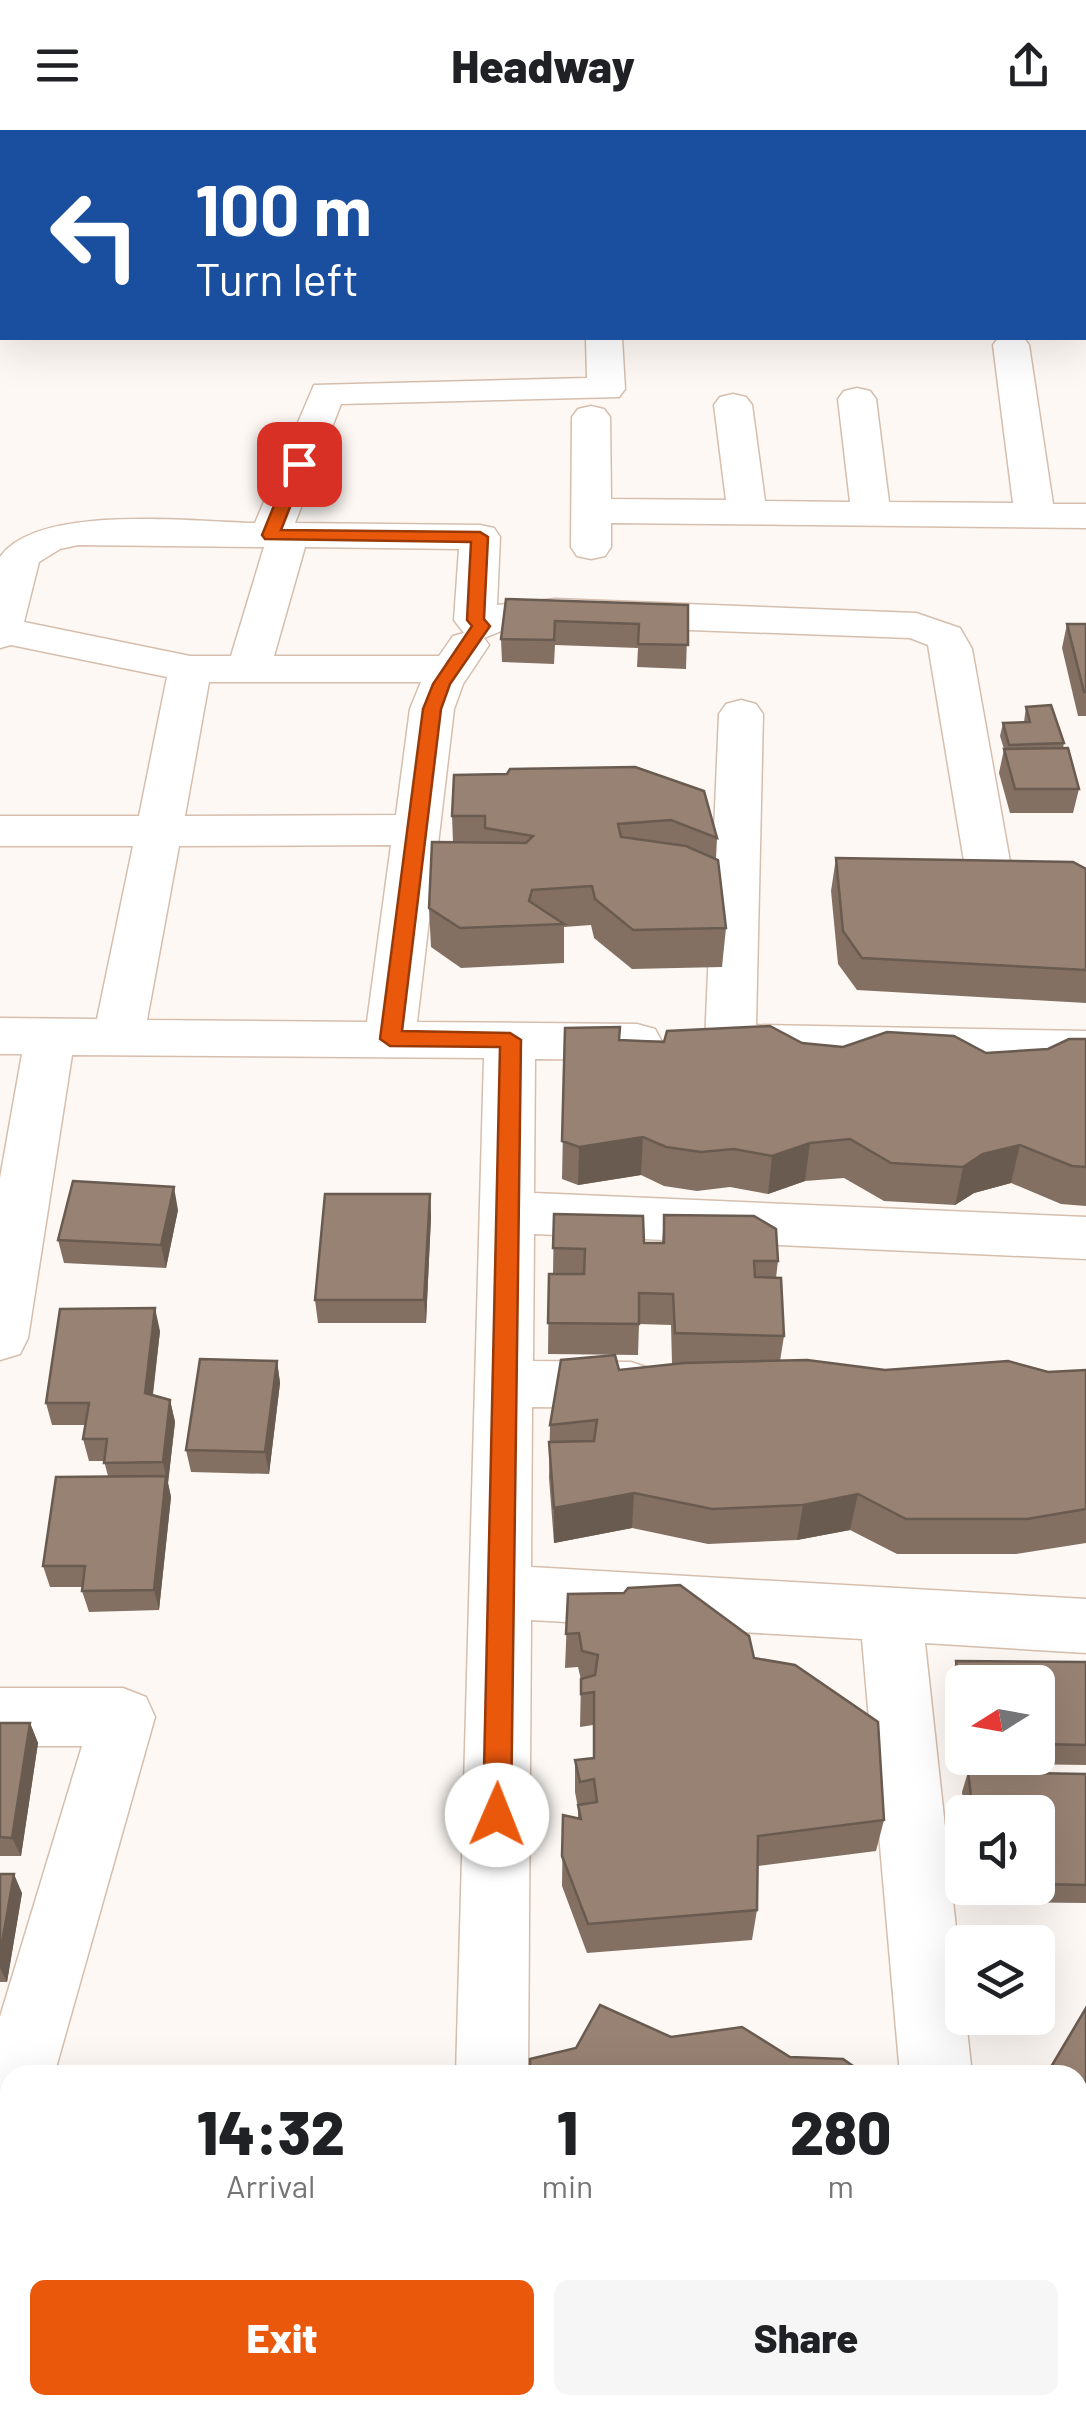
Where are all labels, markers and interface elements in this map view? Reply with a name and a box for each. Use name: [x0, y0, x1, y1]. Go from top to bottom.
icon: menu: [30, 38, 85, 93]
text: Headway: [451, 38, 635, 92]
icon: share: [1001, 38, 1056, 93]
text: 100 m: [195, 166, 372, 250]
icon: left: [30, 170, 160, 300]
text: Turn left: [195, 251, 359, 305]
pin: [257, 422, 342, 507]
icon: arrive: [272, 437, 327, 492]
north arrow: [945, 1665, 1055, 1775]
map controls: [945, 1665, 1055, 2035]
position arrow: [445, 1763, 549, 1867]
button: sound: [945, 1795, 1055, 1905]
button: layers: [945, 1925, 1055, 2035]
text: 14:32: [197, 2095, 345, 2167]
text: 1: [557, 2095, 578, 2167]
text: 280: [790, 2095, 891, 2167]
text: Arrival: [226, 2166, 315, 2204]
text: min: [541, 2166, 593, 2204]
text: m: [827, 2166, 854, 2204]
button: Exit: [30, 2280, 534, 2395]
button: Share: [554, 2280, 1058, 2395]

